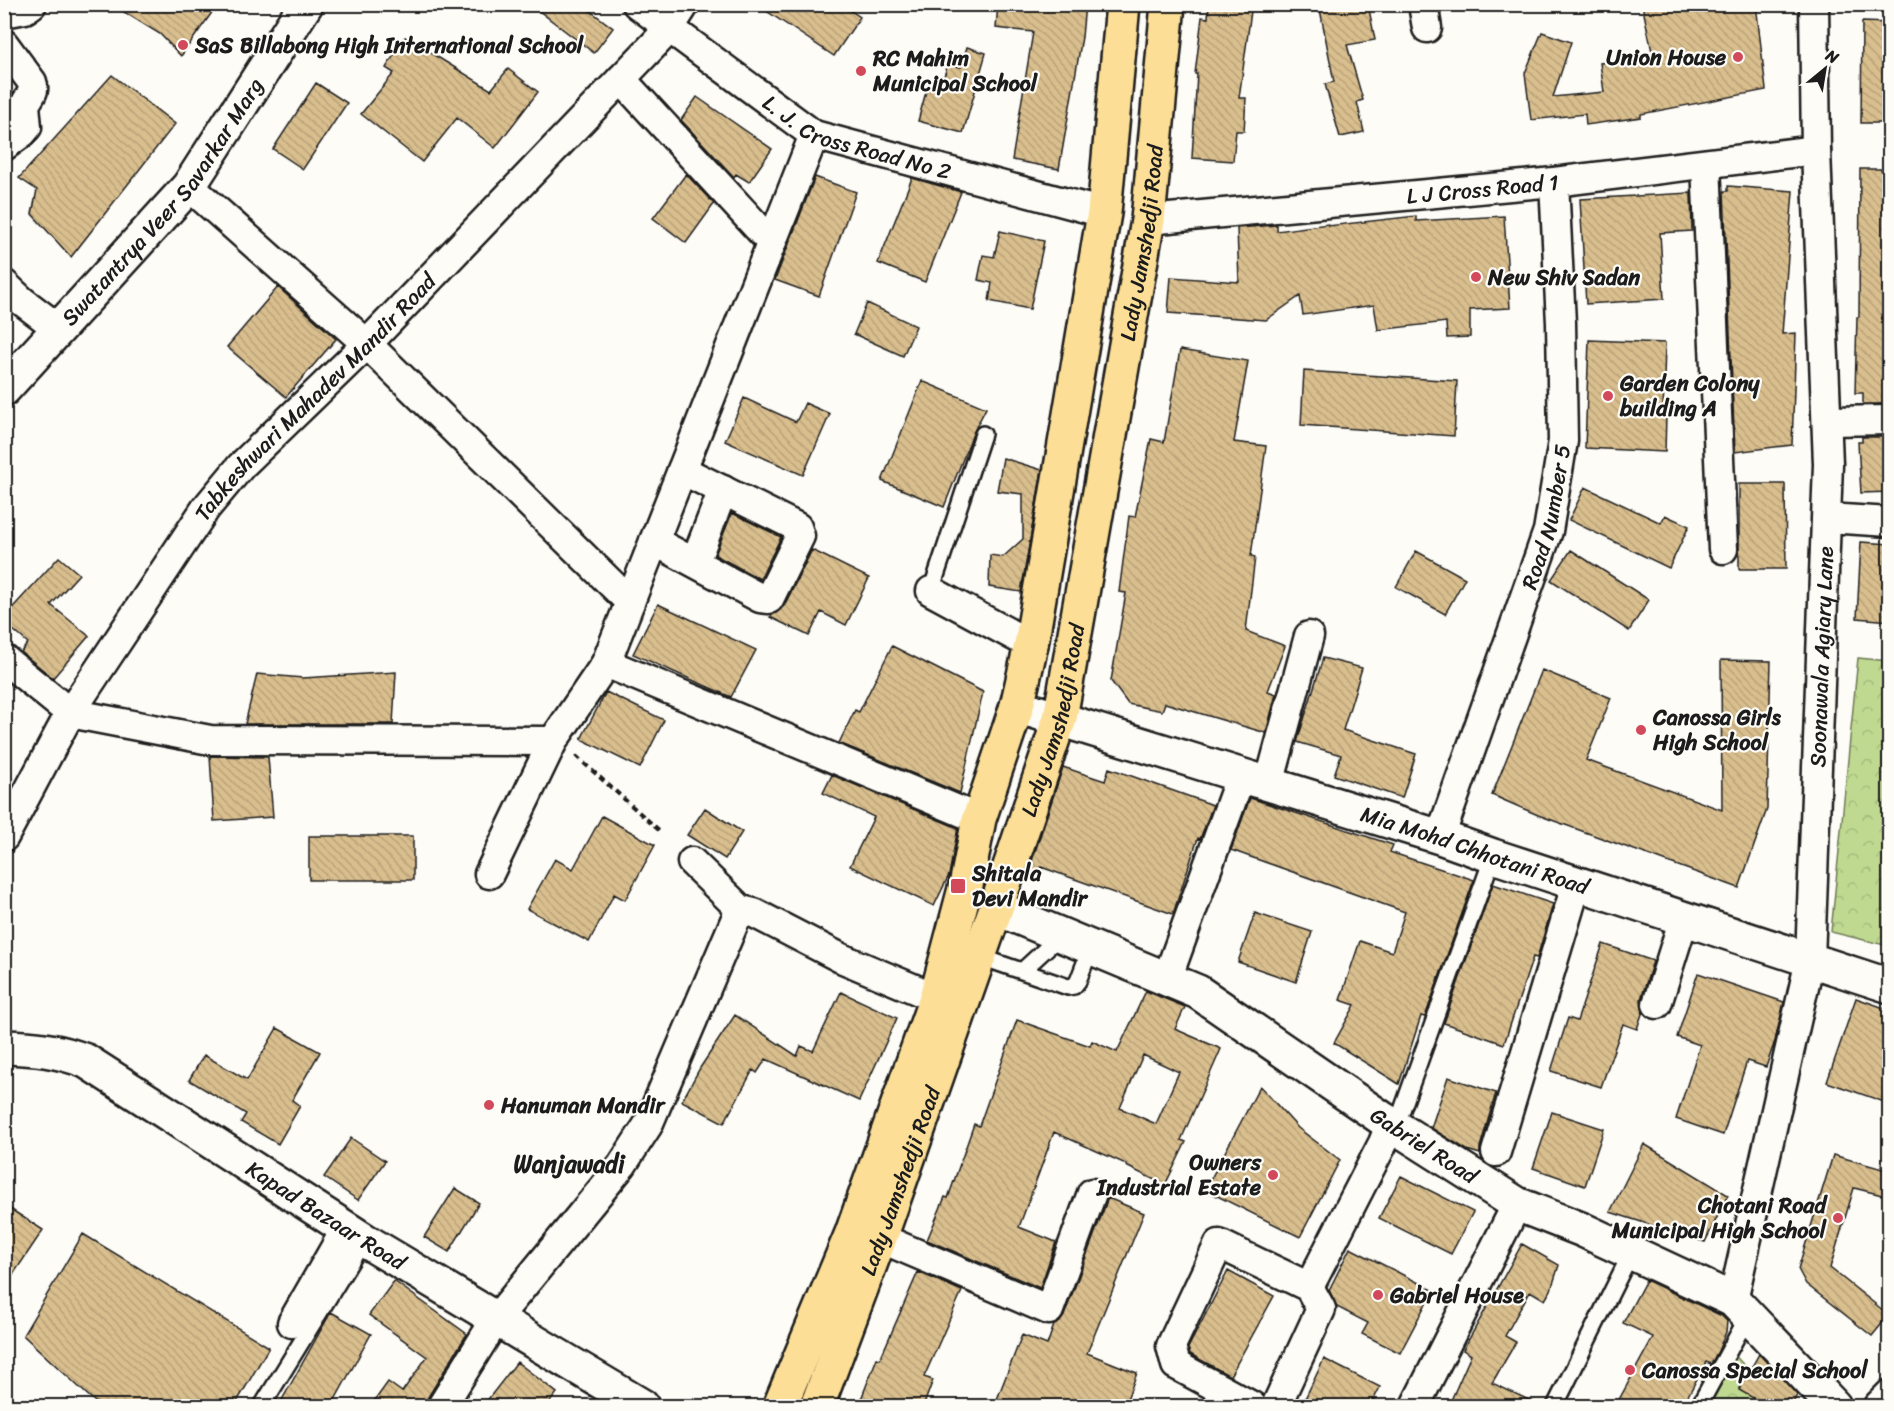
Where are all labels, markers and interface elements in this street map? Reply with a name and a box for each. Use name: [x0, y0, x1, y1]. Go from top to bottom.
place label: SaS Billabong High International School: [194, 26, 585, 65]
marker: SaS Billabong High International School: [176, 38, 190, 52]
place label: Union House: [1606, 38, 1727, 77]
place label: RC Mahim Municipal School: [872, 39, 1039, 103]
north arrow: [1795, 39, 1855, 99]
text: N: [1819, 41, 1845, 72]
marker: Union House: [1731, 50, 1745, 64]
marker: RC Mahim Municipal School: [854, 64, 868, 78]
street label: Swatantrya Veer Savarkar Marg: [51, 69, 274, 335]
street label: L. J. Cross Road No 2: [754, 84, 956, 191]
street label: Lady Jamshedji Road: [1108, 141, 1175, 344]
street label: L J Cross Road 1: [1405, 163, 1560, 216]
place label: New Shiv Sadan: [1487, 258, 1640, 297]
street label: Tabkeshwari Mahadev Mandir Road: [184, 263, 447, 529]
marker: New Shiv Sadan: [1469, 270, 1483, 284]
place label: Garden Colony building A: [1619, 364, 1760, 428]
marker: Garden Colony building A: [1601, 389, 1615, 403]
street label: Road Number 5: [1510, 441, 1582, 595]
street label: Soonawala Agiary Lane: [1798, 545, 1845, 768]
street label: Lady Jamshedji Road: [1009, 619, 1097, 822]
place label: Canossa Girls High School: [1652, 698, 1782, 762]
marker: Canossa Girls High School: [1634, 723, 1648, 737]
street label: Mia Mohd Chhotani Road: [1356, 795, 1595, 907]
place label: Shitala Devi Mandir: [971, 854, 1089, 918]
marker: Shitala Devi Mandir: [949, 877, 967, 895]
street label: Lady Jamshedji Road: [849, 1080, 952, 1281]
place label: Hanuman Mandir: [500, 1086, 666, 1125]
street label: Gabriel Road: [1362, 1097, 1487, 1195]
marker: Hanuman Mandir: [482, 1098, 496, 1112]
district label: Wanjawadi: [513, 1143, 626, 1185]
place label: Owners Industrial Estate: [1096, 1143, 1262, 1207]
street label: Kapad Bazaar Road: [238, 1150, 415, 1282]
marker: Owners Industrial Estate: [1266, 1168, 1280, 1182]
place label: Chotani Road Municipal High School: [1611, 1186, 1828, 1250]
marker: Chotani Road Municipal High School: [1831, 1211, 1845, 1225]
place label: Gabriel House: [1389, 1276, 1524, 1315]
marker: Gabriel House: [1371, 1288, 1385, 1302]
place label: Canossa Special School: [1641, 1351, 1868, 1390]
marker: Canossa Special School: [1623, 1363, 1637, 1377]

